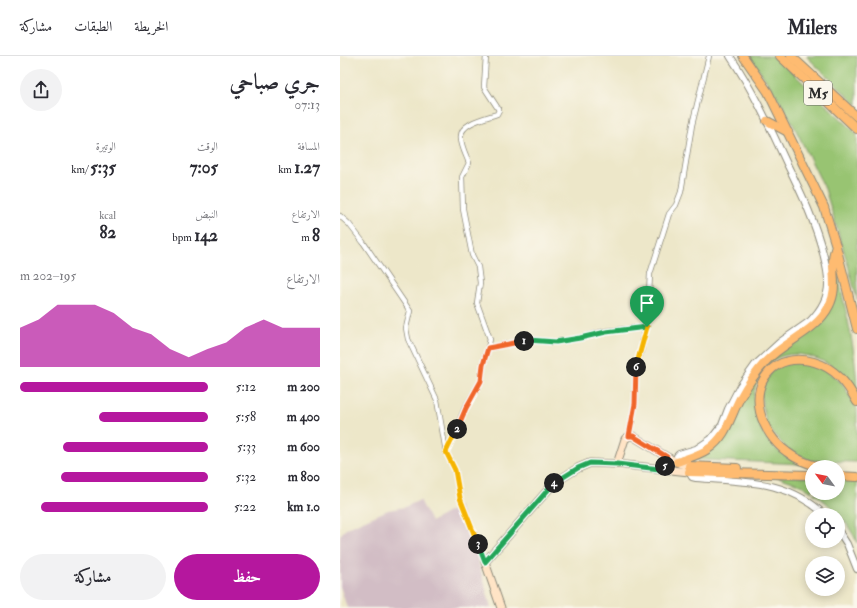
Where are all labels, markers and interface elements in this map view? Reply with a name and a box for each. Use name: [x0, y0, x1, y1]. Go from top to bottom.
text: Milers: [787, 16, 837, 40]
text: مشاركة: [20, 18, 52, 35]
text: الطبقات: [74, 18, 112, 35]
text: الخريطة: [134, 18, 168, 35]
text: جري صباحي: [229, 68, 320, 96]
button: share: [20, 69, 62, 111]
road number: M5: [804, 81, 832, 105]
text: 07:13: [295, 97, 320, 113]
text: الوتيرة: [96, 140, 116, 153]
text: الوقت: [197, 140, 218, 153]
text: المسافة: [298, 140, 320, 153]
text: 5:35: [90, 157, 116, 178]
text: 7:05: [190, 157, 218, 178]
text: 1.27: [294, 157, 320, 178]
text: /km: [71, 163, 90, 176]
text: km: [278, 163, 294, 176]
text: النبض: [195, 208, 218, 221]
text: الارتفاع: [291, 208, 320, 221]
text: kcal: [99, 209, 116, 222]
text: 82: [99, 222, 116, 243]
text: 142: [194, 225, 218, 246]
text: 8: [312, 225, 320, 246]
text: bpm: [172, 231, 194, 244]
text: m: [301, 231, 312, 244]
text: 195–202 m: [20, 268, 76, 284]
text: الارتفاع: [286, 271, 320, 287]
pin: [630, 286, 664, 327]
icon: arrive: [636, 292, 658, 314]
pin: 1: [514, 331, 534, 351]
text: 1: [522, 334, 526, 347]
pin: 6: [626, 357, 646, 377]
text: 6: [633, 360, 639, 373]
text: 5:12: [236, 379, 256, 395]
text: 200 m: [287, 379, 320, 395]
text: 5:58: [235, 409, 256, 425]
text: 400 m: [287, 409, 320, 425]
pin: 2: [447, 419, 467, 439]
text: 2: [454, 422, 460, 435]
text: 5:33: [237, 439, 256, 455]
text: 600 m: [287, 439, 320, 455]
pin: 5: [655, 456, 675, 476]
text: 5: [663, 459, 667, 472]
north arrow: [805, 460, 845, 500]
map controls: [805, 460, 845, 596]
text: 5:32: [235, 469, 256, 485]
text: 800 m: [288, 469, 320, 485]
pin: 4: [544, 473, 564, 493]
text: 4: [551, 476, 557, 489]
text: 5:22: [234, 499, 256, 515]
text: 1.0 km: [287, 499, 320, 515]
button: locate: [805, 508, 845, 548]
pin: 3: [468, 534, 488, 554]
text: 3: [476, 537, 480, 550]
button: مشاركة: [20, 554, 166, 600]
button: حفظ: [174, 554, 320, 600]
button: layers: [805, 556, 845, 596]

